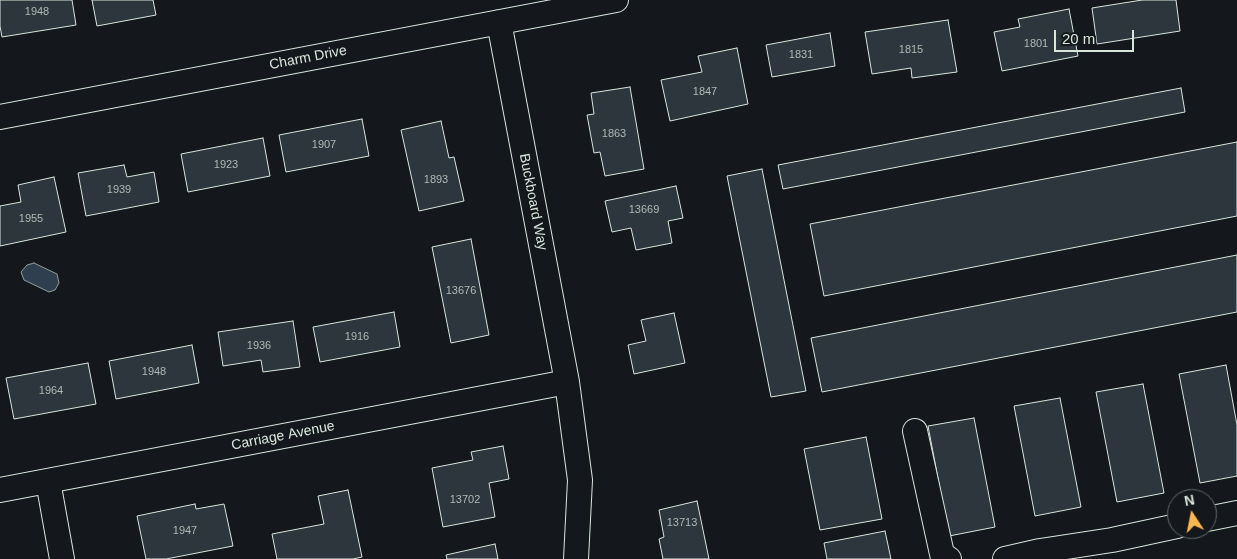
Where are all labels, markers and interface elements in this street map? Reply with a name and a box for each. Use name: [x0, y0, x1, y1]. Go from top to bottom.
house number: 1948: [25, 5, 49, 19]
scale bar: [1057, 20, 1137, 52]
text: 20 m: [1062, 30, 1095, 47]
house number: 1801: [1024, 37, 1048, 51]
street label: Charm Drive: [268, 42, 348, 74]
house number: 1815: [899, 43, 923, 57]
house number: 1831: [789, 48, 813, 62]
house number: 1847: [693, 85, 717, 99]
house number: 1863: [602, 127, 626, 141]
house number: 1907: [312, 138, 336, 152]
street label: Buckboard Way: [515, 152, 551, 252]
house number: 1923: [214, 158, 238, 172]
house number: 1893: [424, 173, 448, 187]
house number: 1939: [107, 183, 131, 197]
house number: 13669: [629, 203, 659, 217]
house number: 1955: [19, 212, 43, 226]
house number: 13676: [446, 284, 476, 298]
house number: 1916: [345, 330, 369, 344]
house number: 1936: [247, 339, 271, 353]
house number: 1948: [142, 365, 166, 379]
house number: 1964: [39, 384, 63, 398]
street label: Carriage Avenue: [230, 418, 336, 454]
north arrow: [1167, 489, 1217, 539]
text: N: [1183, 491, 1196, 509]
house number: 13702: [450, 493, 480, 507]
house number: 13713: [667, 516, 697, 530]
house number: 1947: [173, 524, 197, 538]

